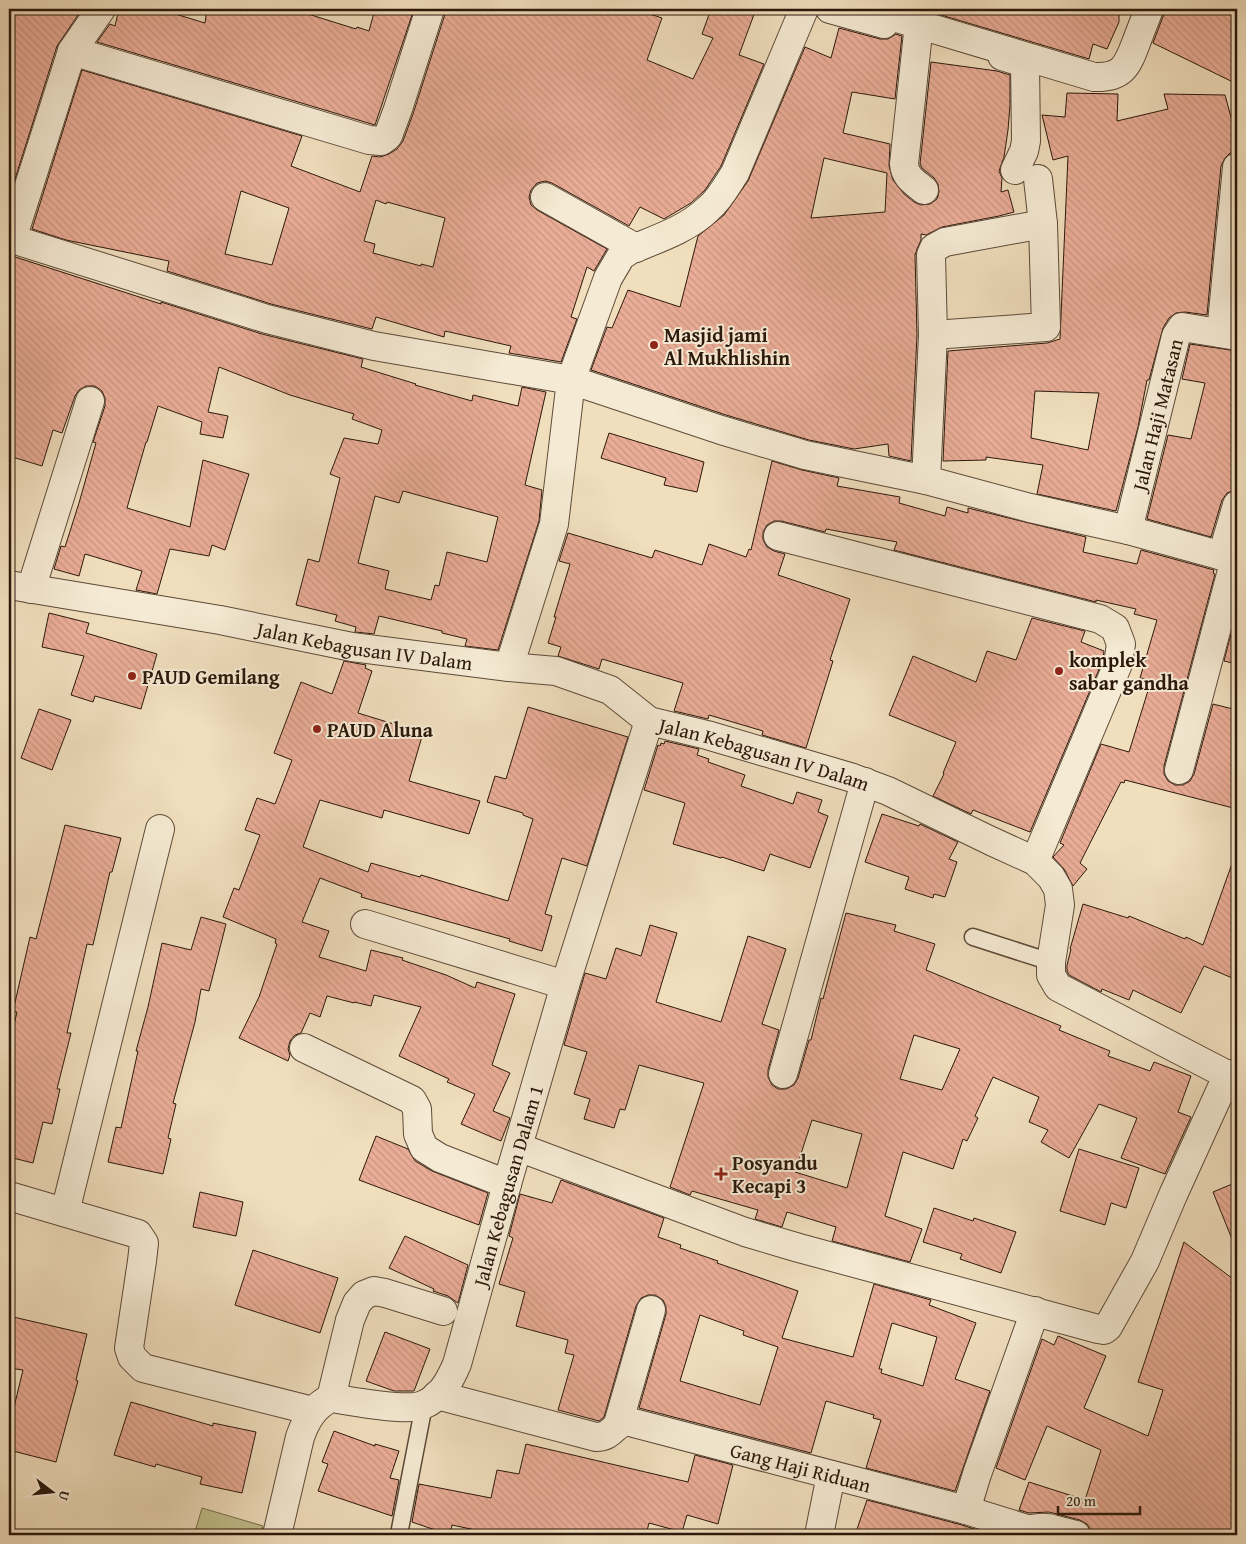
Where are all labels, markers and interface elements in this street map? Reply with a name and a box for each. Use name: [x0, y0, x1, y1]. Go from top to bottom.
place label: Masjid jami Al Mukhlishin: [664, 320, 790, 372]
street label: Jalan Haji Matasan: [1123, 335, 1189, 496]
marker: Masjid jami Al Mukhlishin: [648, 339, 660, 351]
street label: Jalan Kebagusan IV Dalam: [251, 613, 475, 677]
place label: komplek sabar gandha: [1069, 645, 1190, 697]
place label: PAUD Gemilang: [142, 662, 280, 691]
marker: komplek sabar gandha: [1053, 665, 1065, 677]
marker: PAUD Gemilang: [126, 670, 138, 682]
street label: Jalan Kebagusan IV Dalam: [653, 709, 875, 798]
place label: PAUD Aluna: [327, 715, 434, 744]
marker: PAUD Aluna: [311, 723, 323, 735]
street label: Jalan Kebagusan Dalam 1: [464, 1081, 550, 1292]
place label: Posyandu Kecapi 3: [732, 1148, 818, 1200]
marker: Posyandu Kecapi 3: [714, 1167, 728, 1181]
street label: Gang Haji Riduan: [727, 1434, 874, 1499]
north arrow: [28, 1466, 78, 1516]
scale bar: [1058, 1484, 1141, 1516]
text: U: [53, 1488, 75, 1503]
text: 20 m: [1066, 1490, 1097, 1511]

